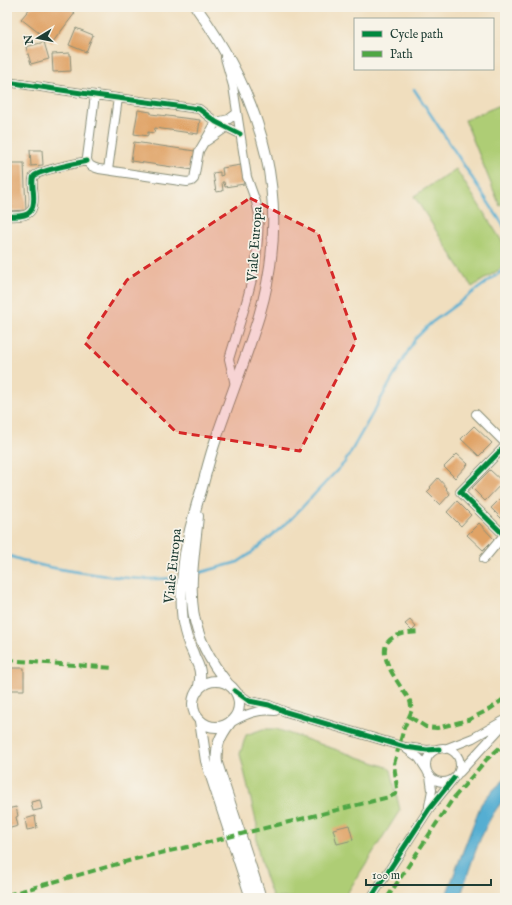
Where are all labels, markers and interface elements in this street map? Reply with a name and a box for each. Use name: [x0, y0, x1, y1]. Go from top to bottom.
north arrow: [18, 18, 58, 58]
legend: [354, 18, 494, 70]
text: Cycle path: [390, 27, 444, 43]
text: N: [21, 33, 37, 46]
text: Path: [390, 47, 413, 62]
street label: Viale Europa: [243, 205, 267, 283]
street label: Viale Europa: [160, 527, 186, 605]
scale bar: [366, 861, 491, 887]
text: 100 m: [372, 868, 400, 883]

